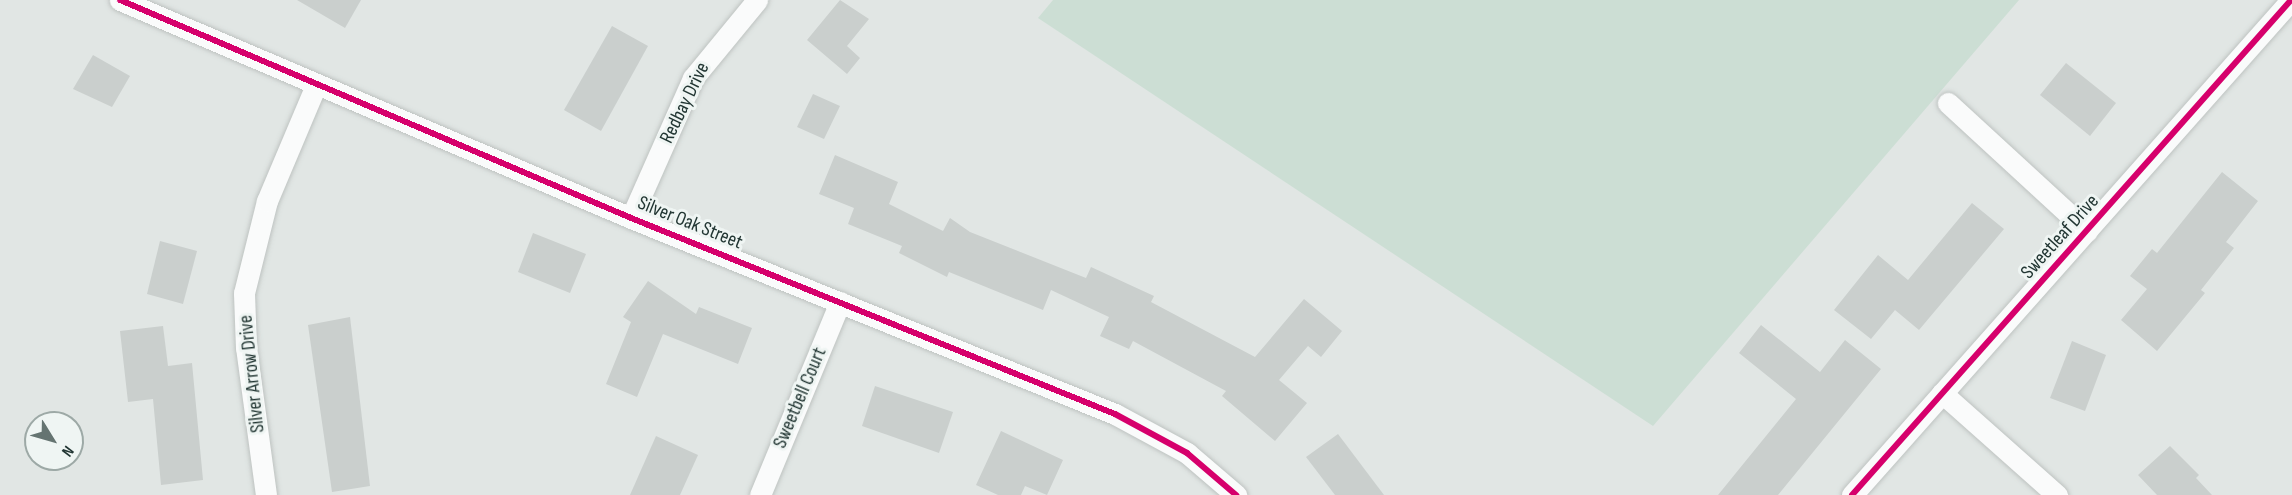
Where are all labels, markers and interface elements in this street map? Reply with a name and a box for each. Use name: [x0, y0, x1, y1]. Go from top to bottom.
street label: Redbay Drive: [655, 59, 715, 147]
street label: Sweetleaf Drive: [2016, 190, 2104, 284]
street label: Silver Oak Street: [634, 191, 746, 255]
street label: Silver Arrow Drive: [234, 314, 270, 434]
street label: Sweetbell Court: [768, 344, 832, 452]
north arrow: [24, 411, 84, 471]
text: N: [57, 442, 77, 460]

